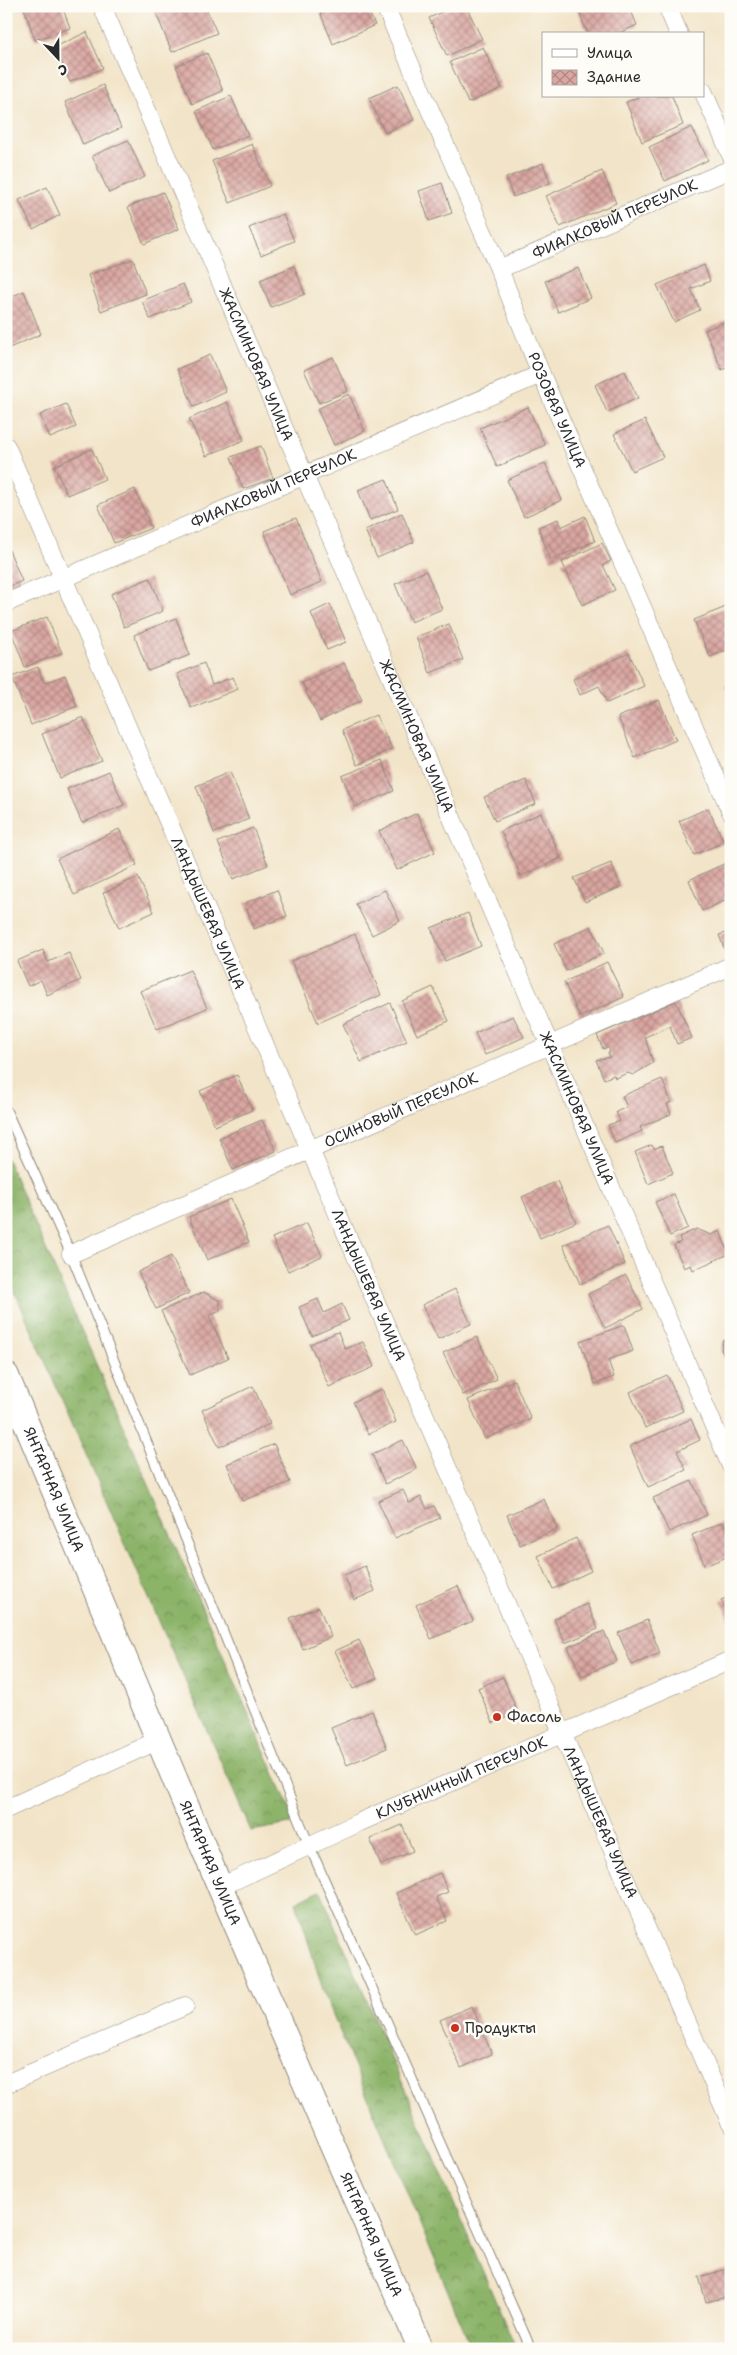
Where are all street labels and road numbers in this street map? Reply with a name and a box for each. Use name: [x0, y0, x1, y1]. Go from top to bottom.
street label: ФИАЛКОВЫЙ ПЕРЕУЛОК: [529, 175, 701, 264]
street label: ЖАСМИНОВАЯ УЛИЦА: [214, 284, 298, 444]
street label: РОЗОВАЯ УЛИЦА: [523, 349, 591, 471]
street label: ФИАЛКОВЫЙ ПЕРЕУЛОК: [188, 444, 360, 533]
street label: ЖАСМИНОВАЯ УЛИЦА: [375, 656, 458, 816]
street label: ЛАНДЫШЕВАЯ УЛИЦА: [166, 834, 250, 993]
street label: ЖАСМИНОВАЯ УЛИЦА: [535, 1028, 619, 1188]
street label: ОСИНОВЫЙ ПЕРЕУЛОК: [321, 1068, 481, 1152]
street label: ЛАНДЫШЕВАЯ УЛИЦА: [327, 1206, 410, 1364]
street label: ЯНТАРНАЯ УЛИЦА: [19, 1424, 89, 1555]
street label: КЛУБНИЧНЫЙ ПЕРЕУЛОК: [373, 1731, 550, 1824]
street label: ЛАНДЫШЕВАЯ УЛИЦА: [559, 1743, 642, 1901]
street label: ЯНТАРНАЯ УЛИЦА: [175, 1798, 246, 1929]
street label: ЯНТАРНАЯ УЛИЦА: [335, 2169, 407, 2300]

